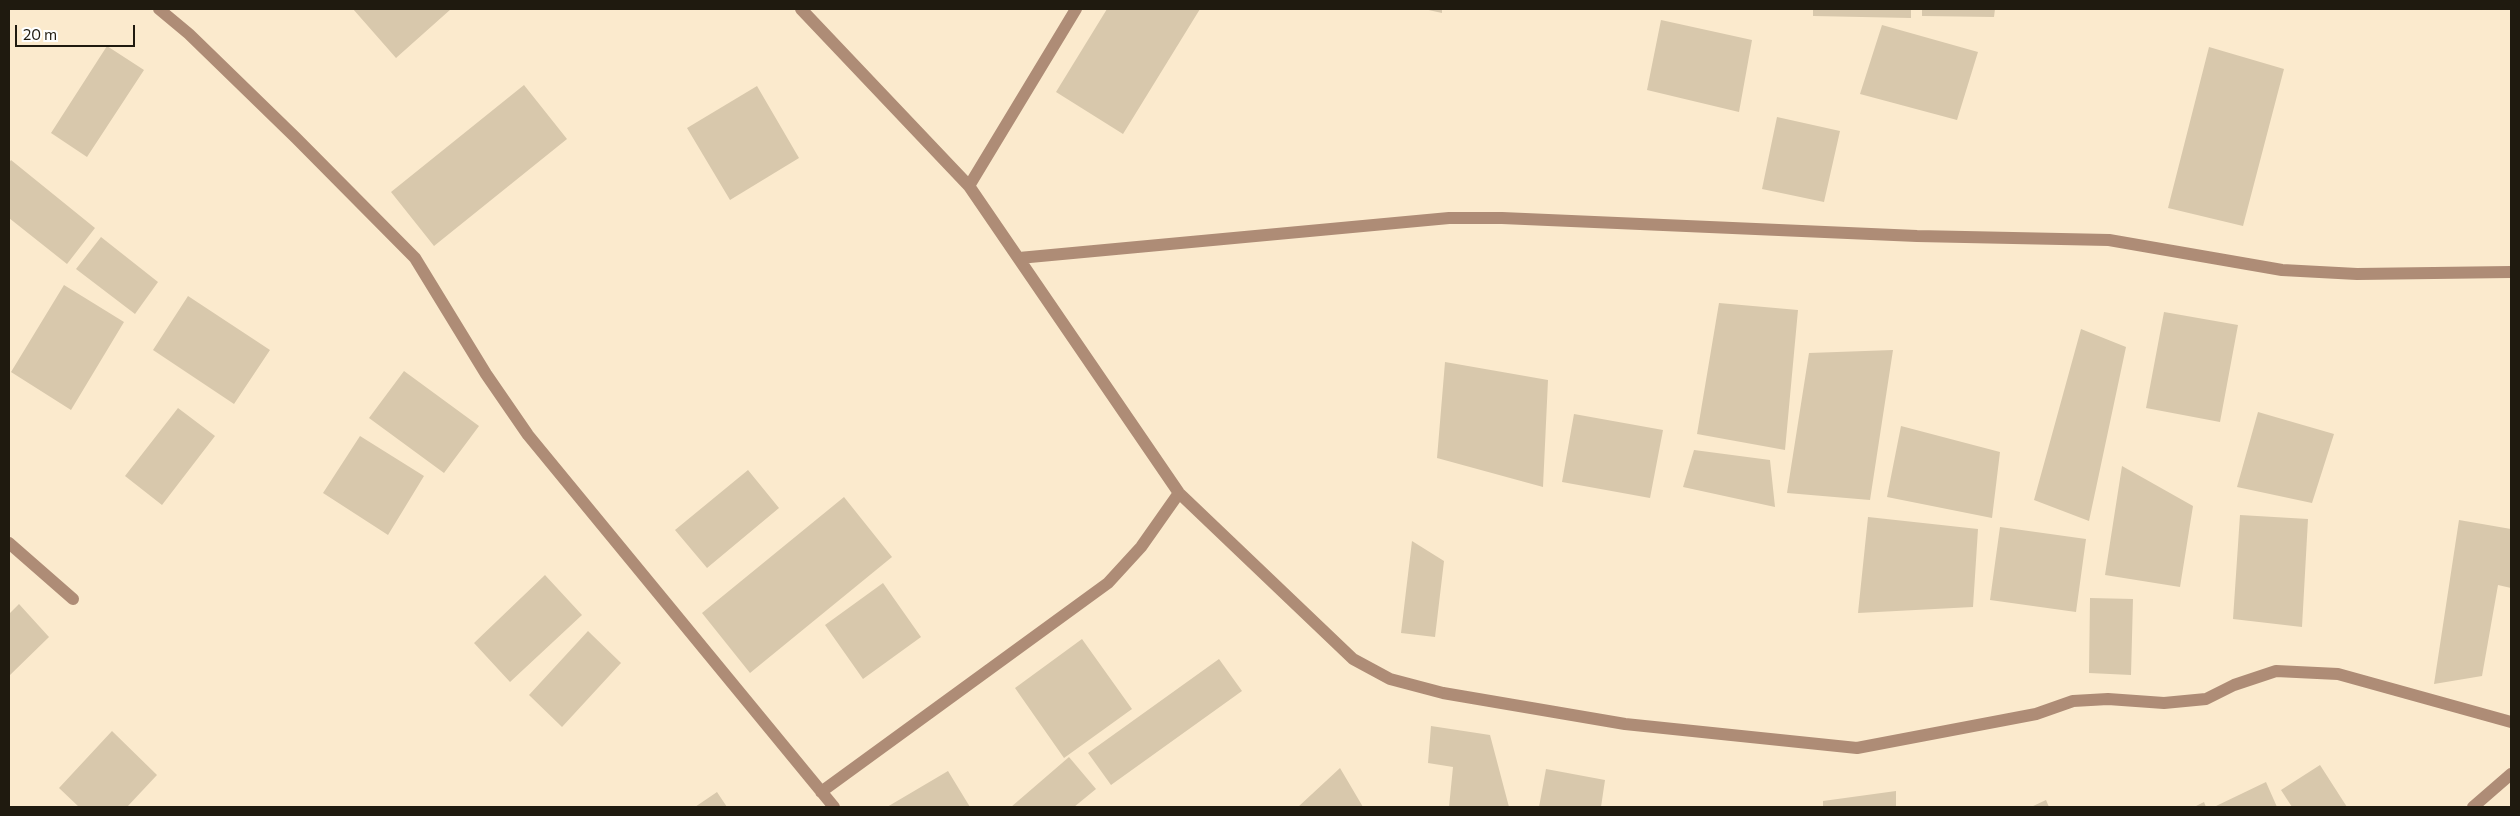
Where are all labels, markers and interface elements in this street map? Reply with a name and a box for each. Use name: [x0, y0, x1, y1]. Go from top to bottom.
scale bar: [18, 15, 138, 47]
text: 20 m: [23, 25, 57, 43]

